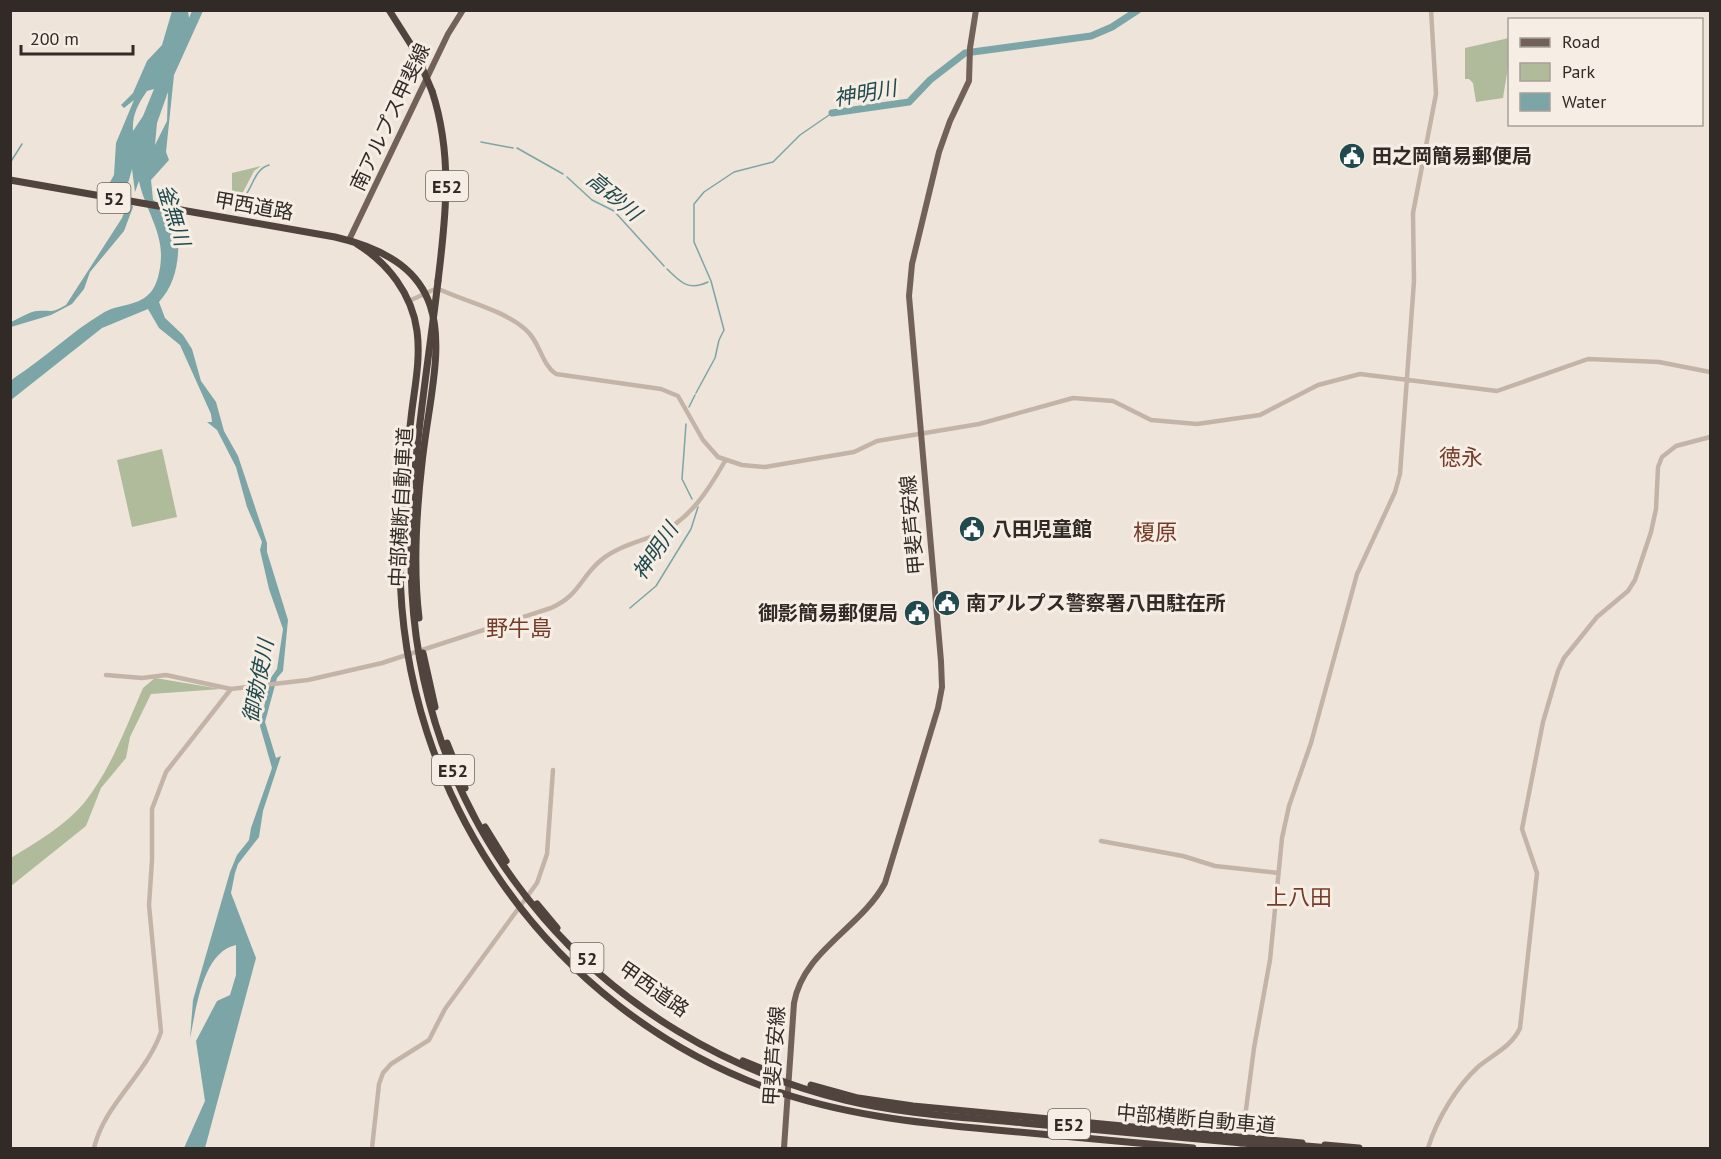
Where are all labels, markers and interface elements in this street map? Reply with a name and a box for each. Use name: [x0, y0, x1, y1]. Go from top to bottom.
scale bar: [21, 18, 134, 56]
legend: [1508, 18, 1703, 126]
text: 200 m: [30, 27, 79, 50]
text: Road: [1562, 30, 1600, 53]
street label: 南アルプス甲斐線: [344, 39, 436, 195]
text: Park: [1562, 60, 1595, 83]
water label: 神明川: [832, 74, 900, 112]
text: Water: [1562, 90, 1606, 113]
public building icon: 田之岡簡易郵便局: [1337, 141, 1367, 171]
place label: 田之岡簡易郵便局: [1372, 143, 1532, 169]
water label: 高砂川: [581, 165, 648, 228]
road number: E52: [426, 171, 468, 201]
water label: 釜無川: [152, 181, 197, 251]
road number: 52: [98, 183, 130, 213]
street label: 甲西道路: [212, 186, 296, 226]
street label: 中部横断自動車道: [384, 426, 418, 588]
district label: 徳永: [1439, 443, 1483, 471]
street label: 甲斐芦安線: [895, 474, 929, 576]
public building icon: 八田児童館: [957, 514, 987, 544]
water label: 神明川: [626, 516, 685, 585]
place label: 八田児童館: [992, 516, 1092, 542]
district label: 榎原: [1133, 518, 1177, 546]
public building icon: 南アルプス警察署八田駐在所: [932, 588, 962, 618]
place label: 南アルプス警察署八田駐在所: [966, 590, 1226, 616]
public building icon: 御影簡易郵便局: [902, 598, 932, 628]
place label: 御影簡易郵便局: [758, 600, 898, 626]
district label: 野牛島: [486, 614, 552, 642]
water label: 御勅使川: [237, 635, 280, 725]
road number: E52: [432, 755, 474, 785]
district label: 上八田: [1266, 883, 1332, 911]
road number: 52: [570, 943, 604, 973]
street label: 甲西道路: [614, 955, 694, 1023]
street label: 甲斐芦安線: [758, 1005, 790, 1107]
street label: 中部横断自動車道: [1115, 1099, 1277, 1139]
road number: E52: [1048, 1109, 1090, 1139]

